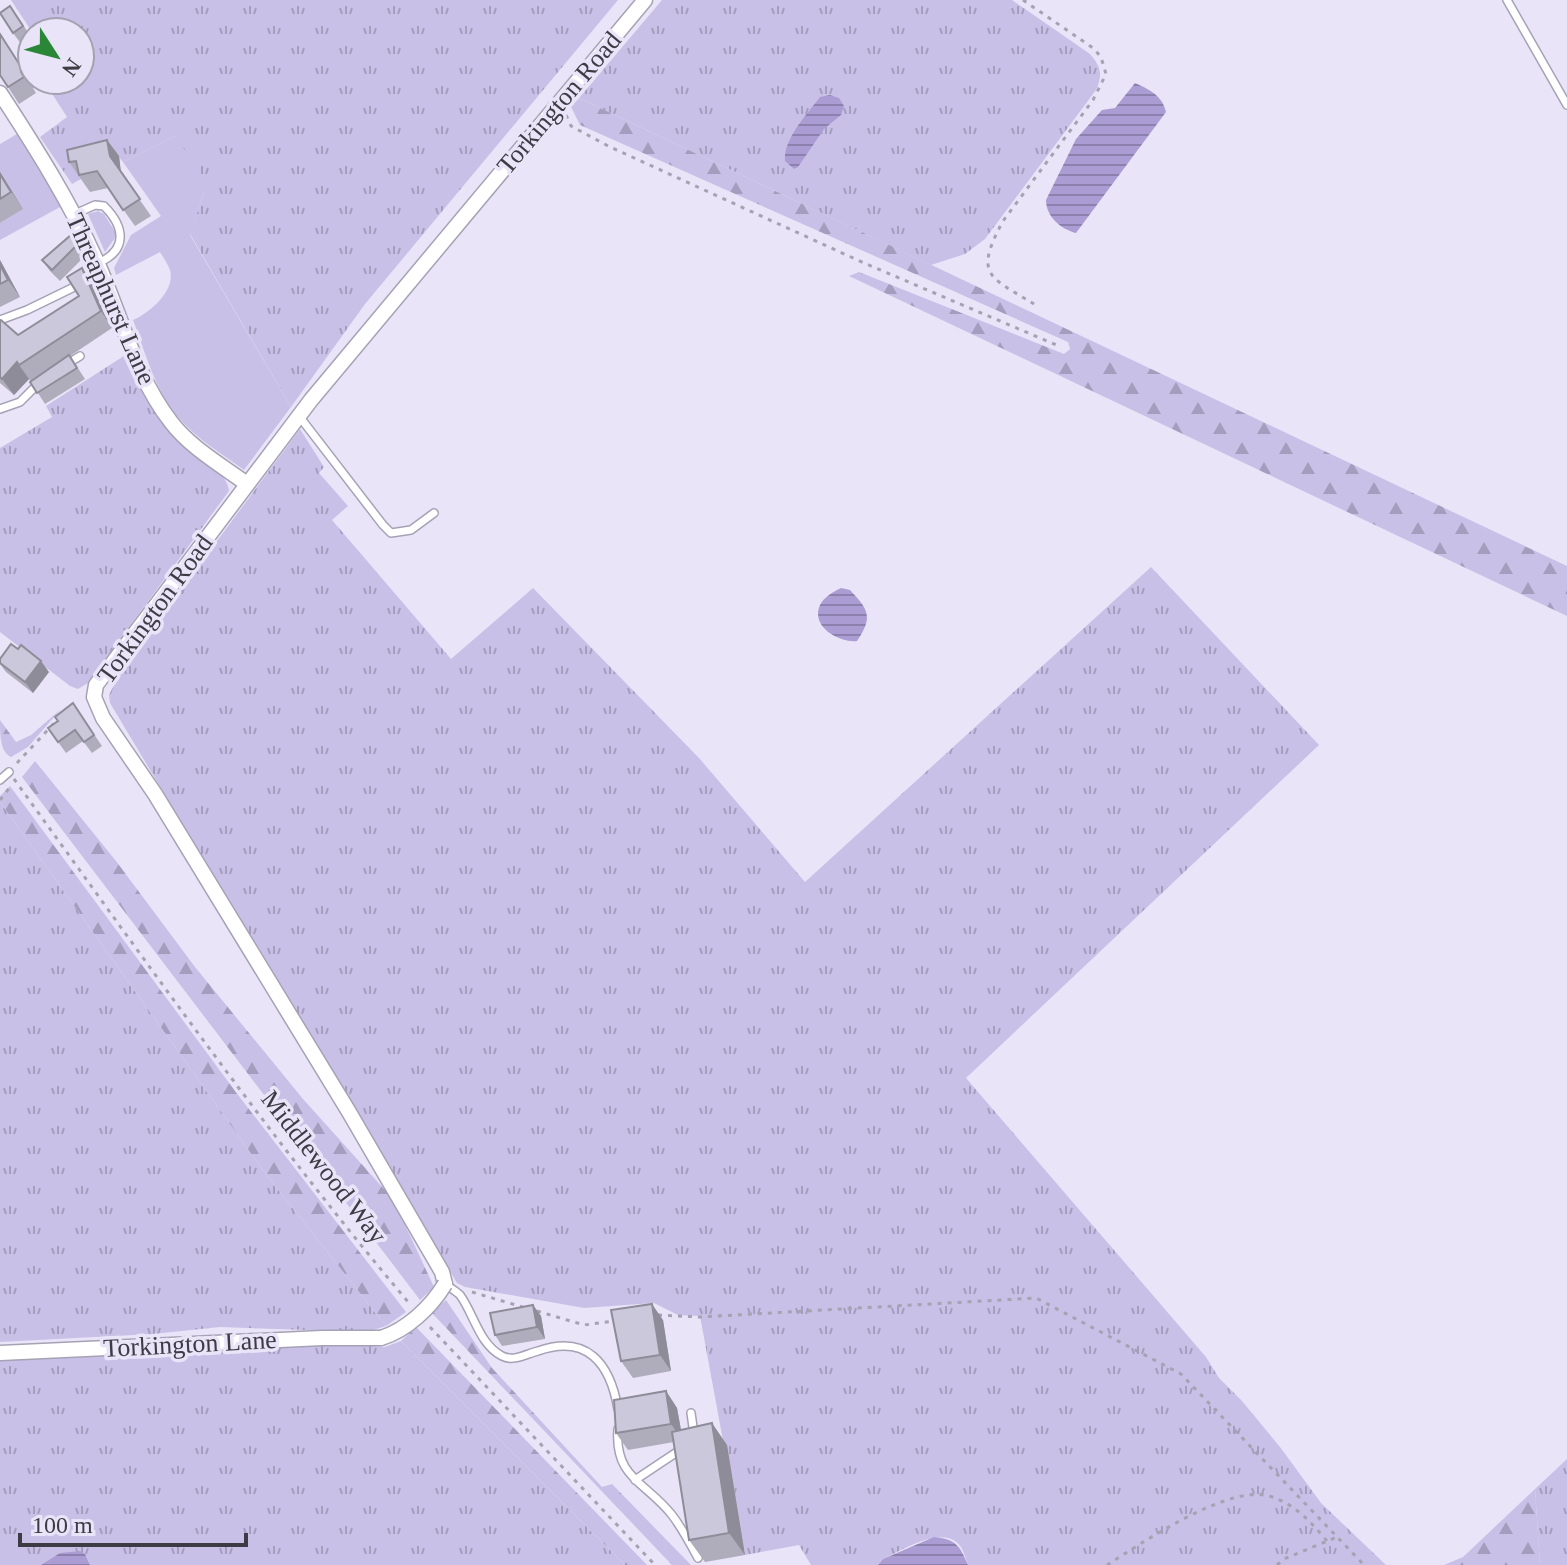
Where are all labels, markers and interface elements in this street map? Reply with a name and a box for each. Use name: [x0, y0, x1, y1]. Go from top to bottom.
north arrow: [16, 16, 96, 96]
street label: Torkington Road: [491, 26, 627, 180]
text: N: [57, 54, 87, 81]
street label: Threaphurst Lane: [60, 209, 162, 389]
street label: Torkington Road: [91, 529, 219, 689]
street label: Middlewood Way: [255, 1085, 393, 1249]
street label: Torkington Lane: [103, 1325, 277, 1363]
scale bar: [20, 1497, 246, 1547]
text: 100 m: [32, 1512, 93, 1538]

